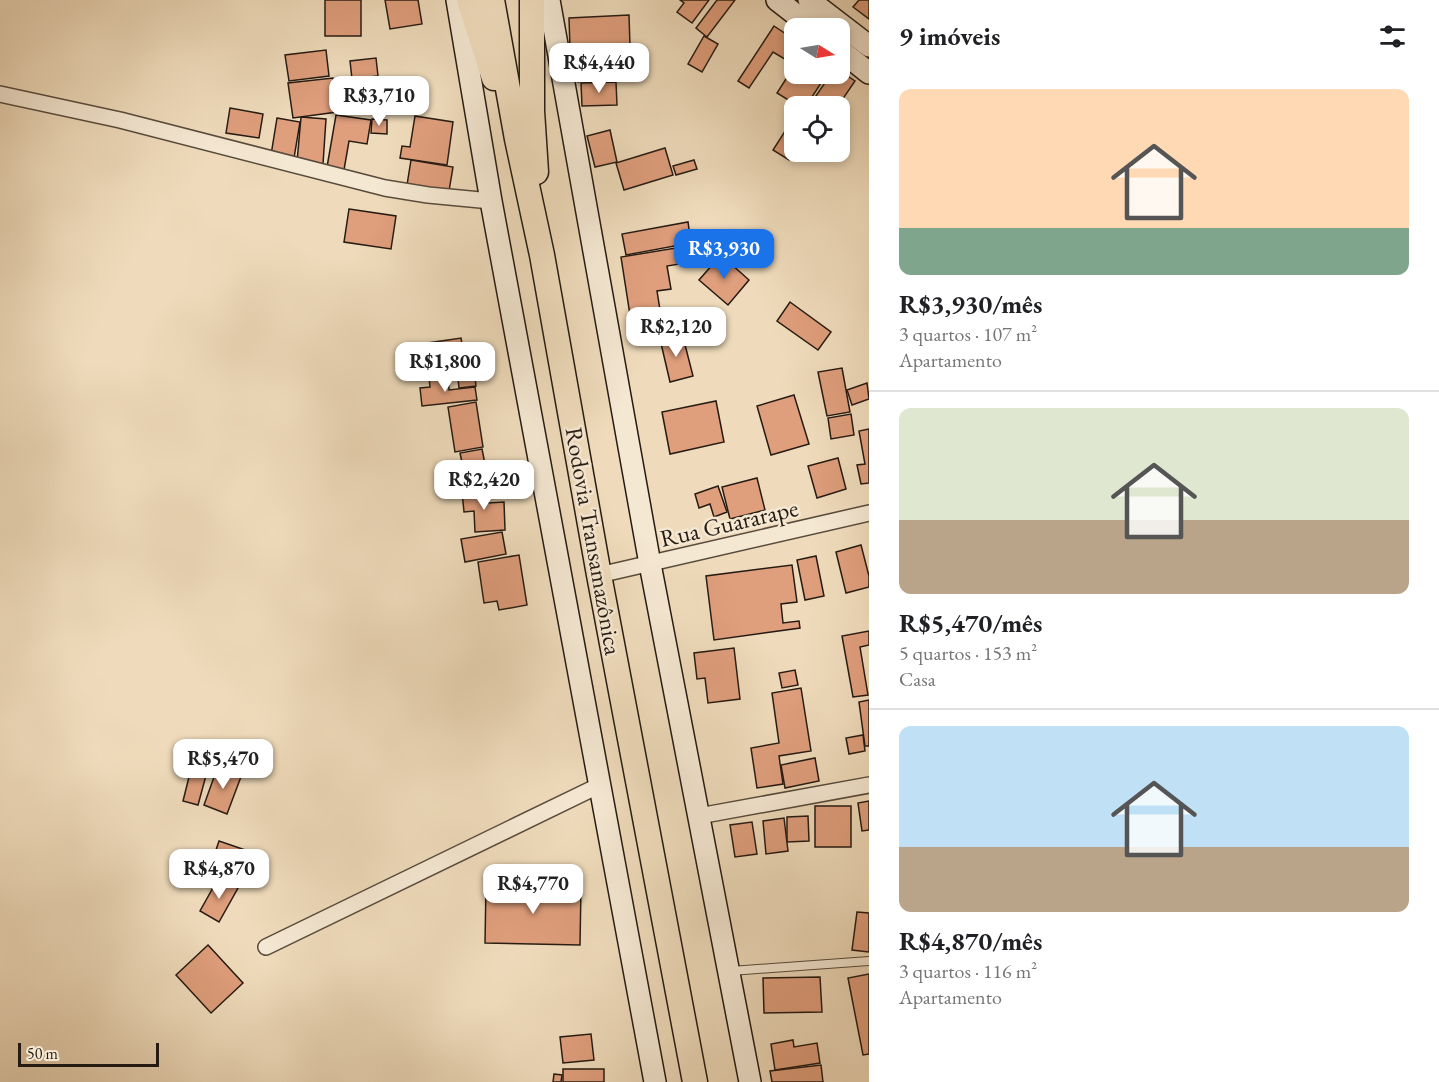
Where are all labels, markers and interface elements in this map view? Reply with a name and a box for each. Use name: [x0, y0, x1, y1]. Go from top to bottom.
north arrow: [784, 18, 850, 84]
map controls: [784, 18, 850, 162]
text: 9 imóveis: [899, 19, 1000, 53]
icon: filters: [1376, 20, 1409, 53]
pin: R$4,440: [544, 43, 654, 94]
text: R$4,440: [563, 49, 635, 75]
pin: R$3,710: [324, 76, 434, 127]
text: R$3,710: [343, 82, 415, 108]
button: locate: [784, 96, 850, 162]
icon: home: [1100, 128, 1208, 236]
pin: R$3,930: [669, 229, 779, 280]
text: R$3,930: [688, 235, 760, 261]
text: R$3,930/mês: [899, 287, 1042, 321]
pin: R$2,120: [621, 307, 731, 358]
text: R$2,120: [640, 313, 712, 339]
text: 3 quartos · 107 m²: [899, 321, 1037, 347]
pin: R$1,800: [390, 342, 500, 393]
text: Apartamento: [899, 347, 1002, 373]
text: R$1,800: [409, 348, 481, 374]
street label: Rodovia Transamazônica: [559, 425, 629, 658]
icon: home: [1100, 447, 1208, 555]
pin: R$2,420: [429, 460, 539, 511]
text: R$2,420: [448, 466, 520, 492]
street label: Rua Guararape: [657, 492, 801, 554]
text: R$5,470/mês: [899, 606, 1042, 640]
text: 5 quartos · 153 m²: [899, 640, 1037, 666]
text: Casa: [899, 666, 936, 692]
pin: R$5,470: [168, 739, 278, 790]
text: R$5,470: [187, 745, 259, 771]
icon: home: [1100, 765, 1208, 873]
pin: R$4,870: [164, 849, 274, 900]
text: R$4,870: [183, 855, 255, 881]
pin: R$4,770: [478, 864, 588, 915]
text: R$4,770: [497, 870, 569, 896]
text: R$4,870/mês: [899, 924, 1042, 958]
text: 3 quartos · 116 m²: [899, 958, 1037, 984]
text: Apartamento: [899, 984, 1002, 1010]
scale bar: [18, 1040, 159, 1068]
text: 50 m: [27, 1043, 58, 1064]

